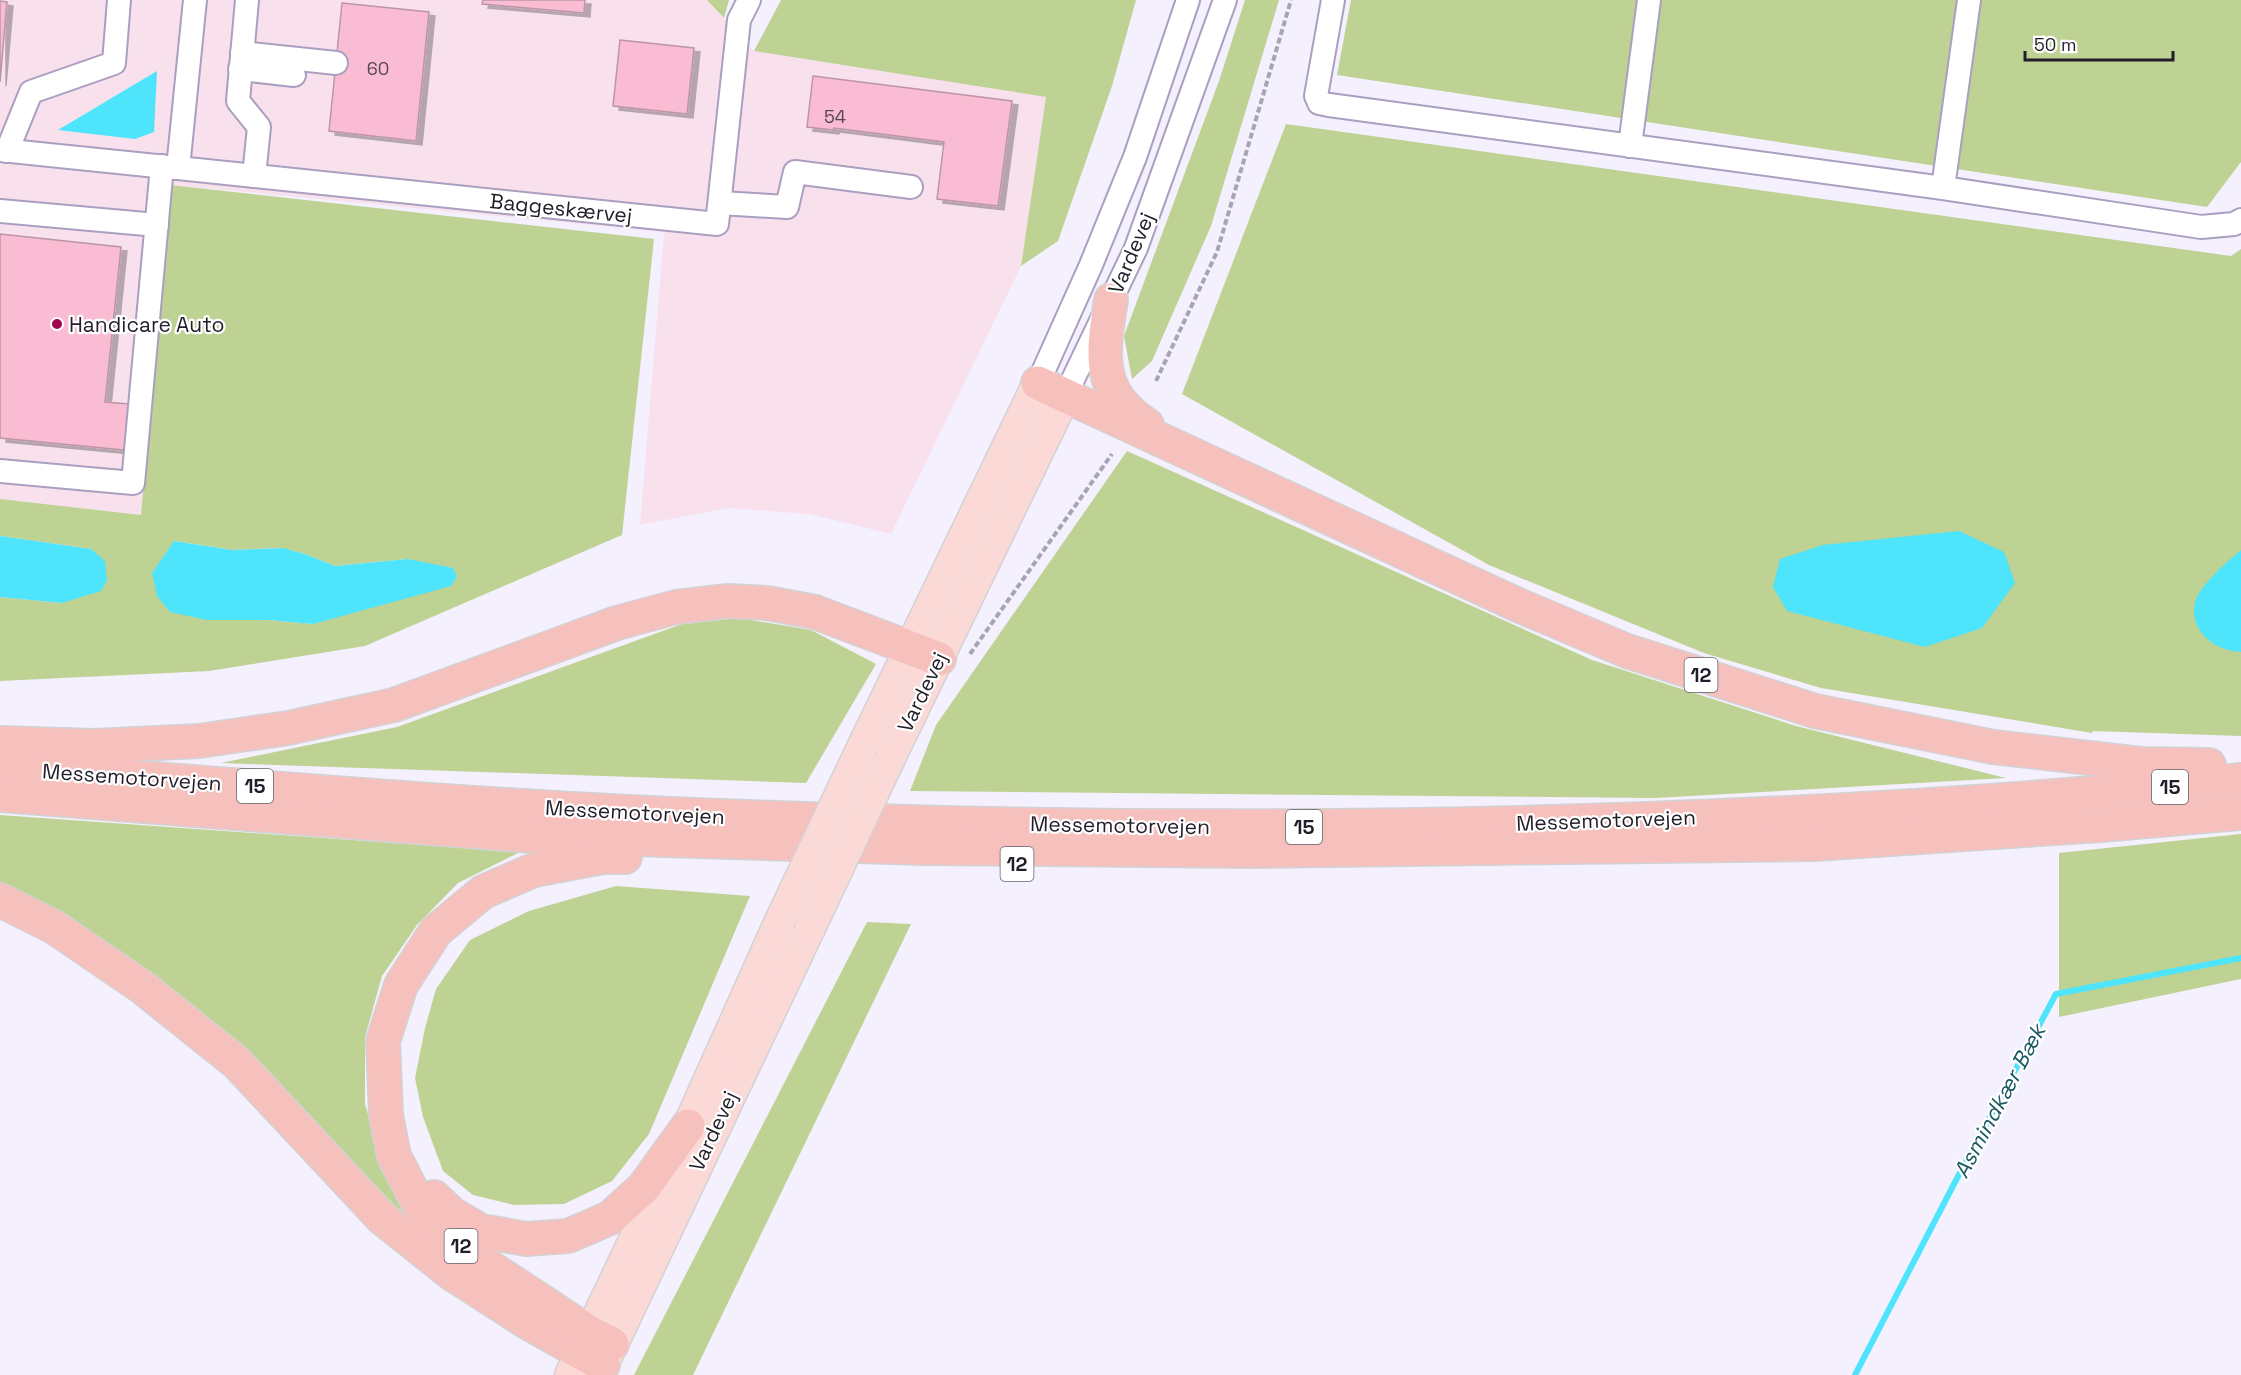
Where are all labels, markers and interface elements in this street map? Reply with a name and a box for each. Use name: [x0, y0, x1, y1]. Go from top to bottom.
scale bar: [2025, 24, 2174, 62]
text: 50 m: [2034, 33, 2076, 56]
house number: 60: [367, 57, 389, 80]
house number: 54: [824, 105, 846, 128]
street label: Baggeskærvej: [488, 187, 634, 229]
street label: Vardevej: [1102, 208, 1160, 298]
place label: Handicare Auto: [69, 311, 224, 338]
marker: Handicare Auto: [50, 317, 64, 331]
street label: Vardevej: [891, 647, 953, 737]
road number: 12: [1684, 658, 1718, 692]
street label: Messemotorvejen: [41, 757, 223, 797]
road number: 15: [237, 769, 273, 803]
road number: 15: [2152, 770, 2188, 804]
street label: Messemotorvejen: [545, 794, 725, 830]
street label: Messemotorvejen: [1516, 803, 1696, 837]
street label: Messemotorvejen: [1030, 810, 1210, 840]
road number: 15: [1286, 810, 1322, 844]
road number: 12: [1000, 847, 1034, 881]
water label: Asmindkær Bæk: [1947, 1017, 2052, 1183]
street label: Vardevej: [683, 1086, 743, 1176]
road number: 12: [444, 1229, 478, 1263]

